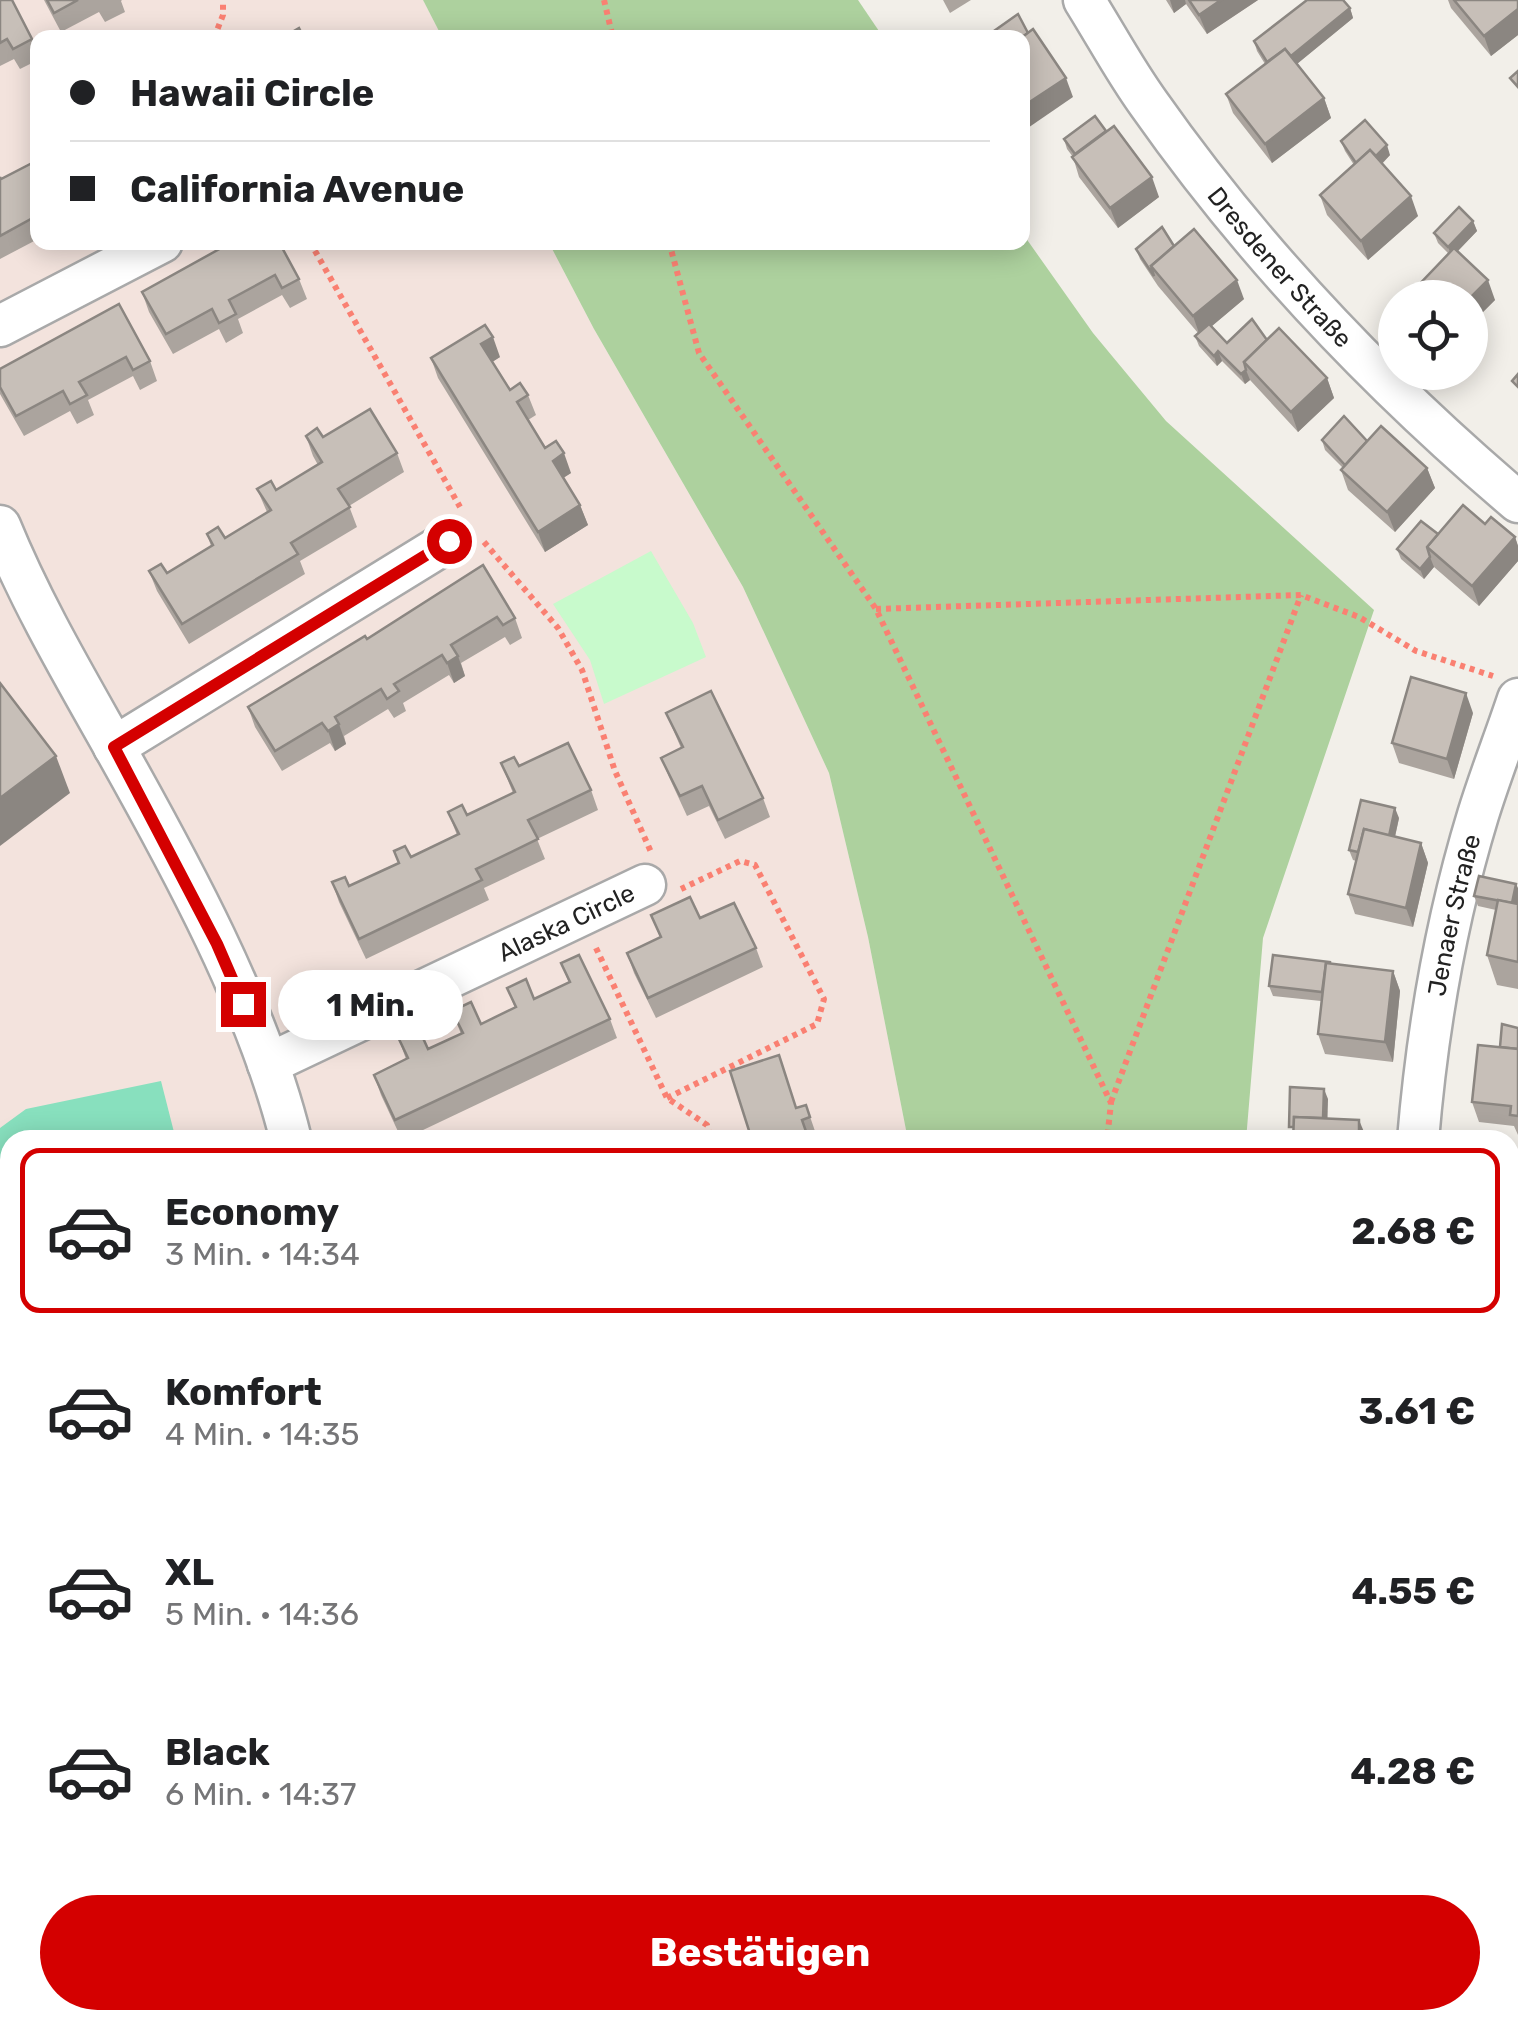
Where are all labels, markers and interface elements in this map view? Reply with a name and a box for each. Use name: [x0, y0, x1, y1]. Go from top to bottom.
text: Hawaii Circle: [130, 70, 374, 116]
text: California Avenue: [130, 166, 464, 212]
street label: Dresdener Straße: [1202, 181, 1358, 353]
map controls: [1378, 280, 1488, 390]
button: locate: [1378, 280, 1488, 390]
route start: [427, 519, 472, 564]
street label: Jenaer Straße: [1422, 831, 1486, 998]
street label: Alaska Circle: [493, 878, 639, 967]
callout: 1 Min.: [278, 969, 463, 1039]
route end: [221, 982, 266, 1027]
text: 1 Min.: [326, 986, 415, 1024]
icon: car: [45, 1186, 135, 1276]
text: Economy: [165, 1189, 339, 1235]
text: 2.68 €: [1351, 1208, 1475, 1254]
text: 3 Min. · 14:34: [165, 1235, 360, 1273]
icon: car: [45, 1366, 135, 1456]
text: Komfort: [165, 1369, 322, 1415]
text: 3.61 €: [1359, 1388, 1475, 1434]
text: 4 Min. · 14:35: [165, 1415, 360, 1453]
icon: car: [45, 1546, 135, 1636]
text: XL: [165, 1549, 214, 1595]
text: 4.55 €: [1352, 1568, 1475, 1614]
text: 5 Min. · 14:36: [165, 1595, 359, 1633]
icon: car: [45, 1726, 135, 1816]
text: Black: [165, 1729, 270, 1775]
text: 4.28 €: [1350, 1748, 1475, 1794]
text: 6 Min. · 14:37: [165, 1775, 356, 1813]
button: Bestätigen: [40, 1895, 1480, 2010]

